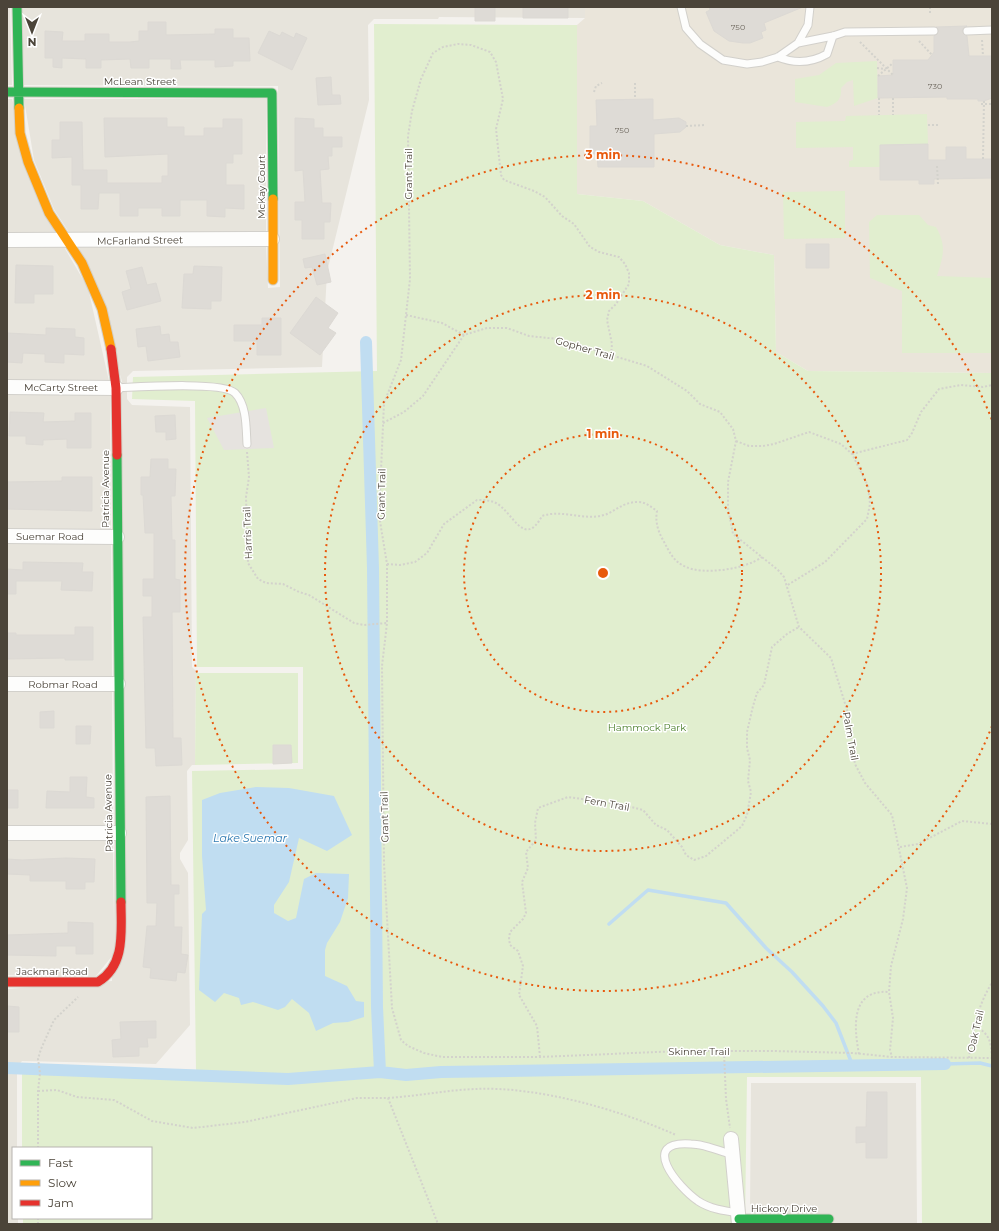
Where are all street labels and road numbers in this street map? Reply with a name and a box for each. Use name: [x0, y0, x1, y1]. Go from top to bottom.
street label: McLean Street: [104, 75, 176, 88]
street label: Grant Trail: [402, 148, 415, 200]
street label: McKay Court: [255, 155, 268, 219]
street label: McFarland Street: [97, 233, 183, 248]
street label: Gopher Trail: [554, 334, 616, 363]
street label: McCarty Street: [24, 381, 98, 394]
street label: Patricia Avenue: [99, 450, 112, 528]
street label: Grant Trail: [375, 468, 388, 520]
street label: Harris Trail: [240, 506, 255, 559]
street label: Suemar Road: [16, 530, 84, 543]
street label: Robmar Road: [28, 678, 98, 691]
street label: Palm Trail: [840, 711, 861, 762]
street label: Patricia Avenue: [101, 774, 116, 852]
street label: Grant Trail: [378, 791, 391, 843]
street label: Fern Trail: [583, 793, 631, 814]
street label: Jackmar Road: [15, 965, 88, 978]
street label: Oak Trail: [964, 1009, 987, 1054]
street label: Skinner Trail: [668, 1045, 730, 1058]
street label: Hickory Drive: [751, 1202, 817, 1215]

